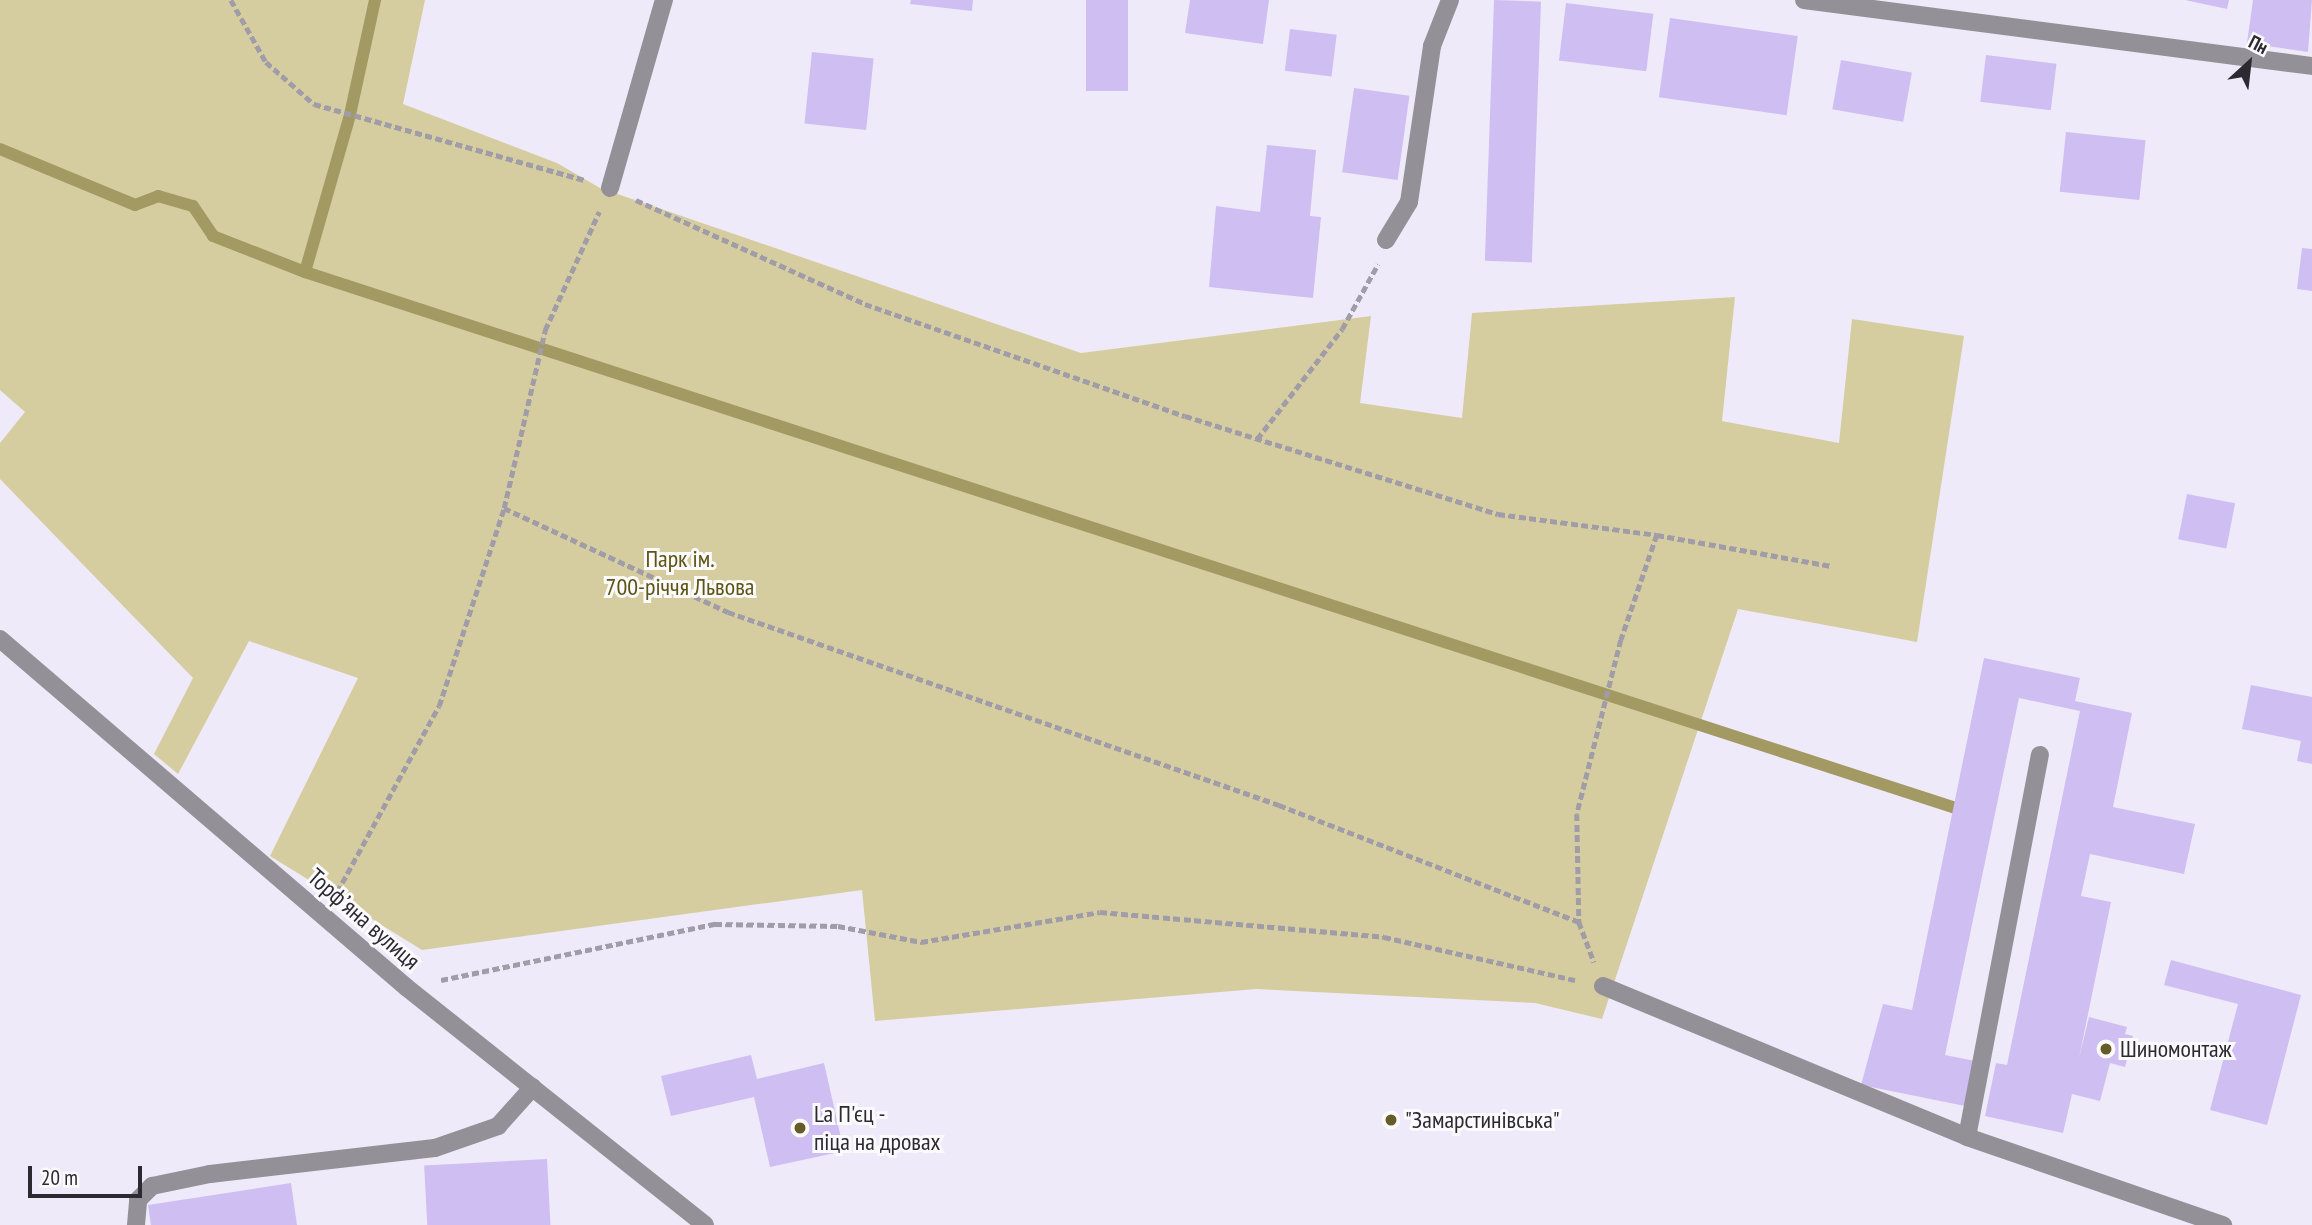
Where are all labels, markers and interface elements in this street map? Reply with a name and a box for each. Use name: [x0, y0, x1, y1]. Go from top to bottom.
north arrow: [2214, 28, 2284, 98]
text: Пн: [2245, 29, 2272, 59]
park label: Парк ім. 700-річчя Львова: [606, 545, 754, 601]
street label: Торфʼяна вулиця: [302, 862, 426, 976]
place label: Шиномонтаж: [2120, 1035, 2232, 1063]
marker: Шиномонтаж: [2098, 1041, 2114, 1057]
place label: La П'єц - піца на дровах: [814, 1100, 940, 1156]
place label: "Замарстинівська": [1405, 1106, 1560, 1134]
marker: "Замарстинівська": [1383, 1112, 1399, 1128]
marker: La П'єц - піца на дровах: [792, 1120, 808, 1136]
scale bar: [32, 1152, 145, 1196]
text: 20 m: [41, 1164, 78, 1191]

